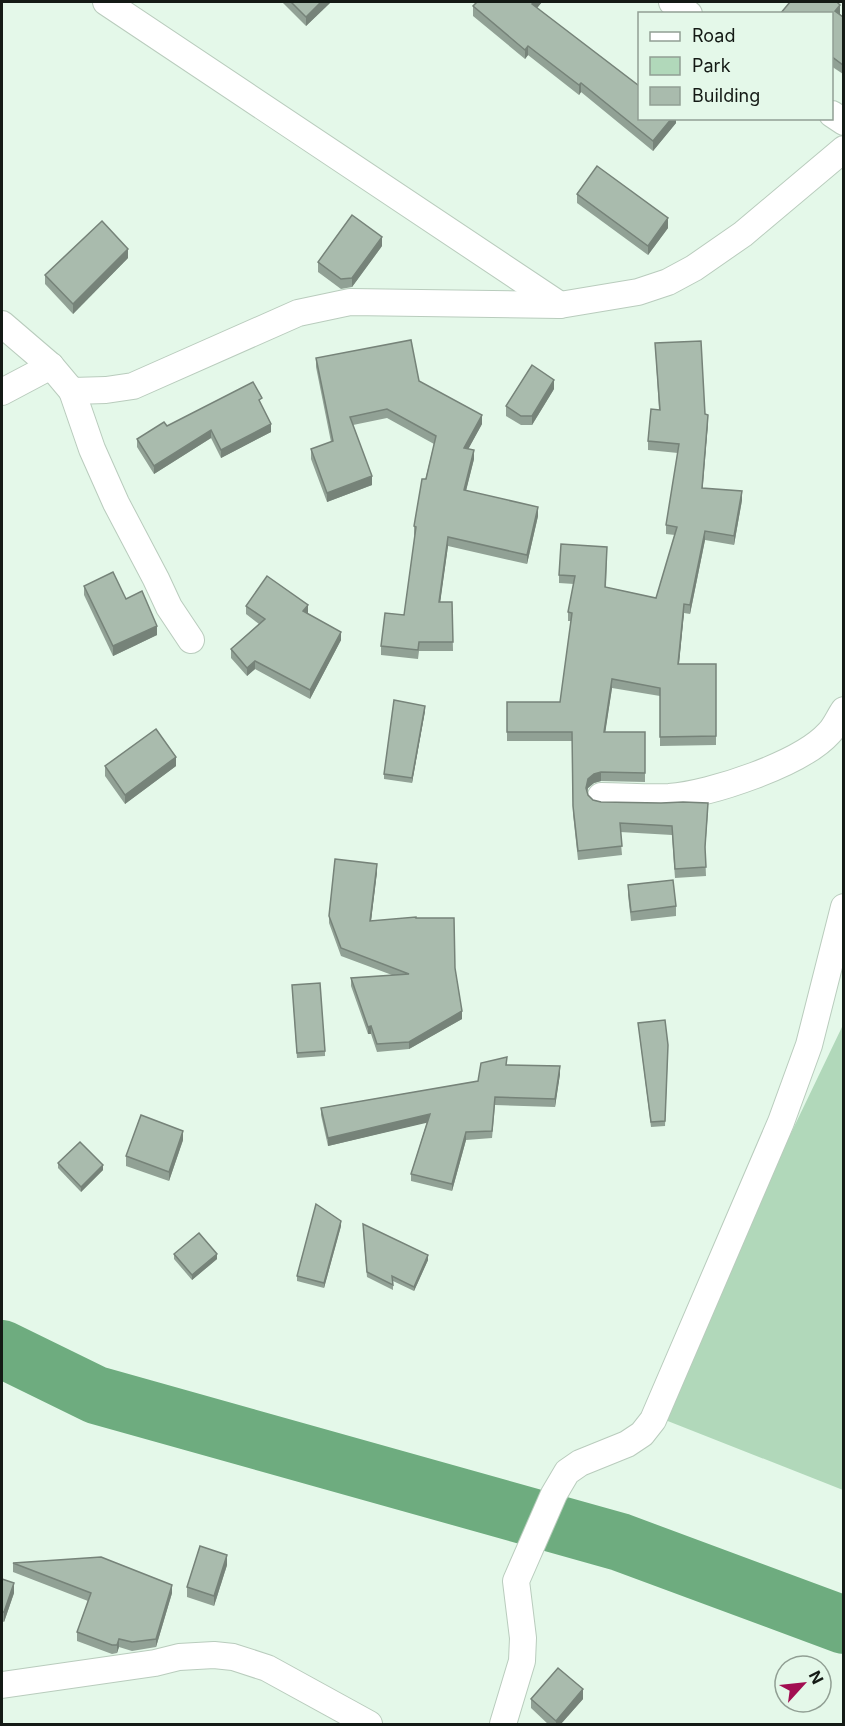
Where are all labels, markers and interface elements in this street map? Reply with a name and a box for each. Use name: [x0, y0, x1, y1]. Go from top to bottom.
legend: [638, 12, 833, 120]
text: Road: [692, 25, 735, 46]
text: Park: [692, 55, 731, 76]
text: Building: [692, 85, 760, 106]
north arrow: [773, 1654, 833, 1714]
text: N: [805, 1667, 828, 1687]

